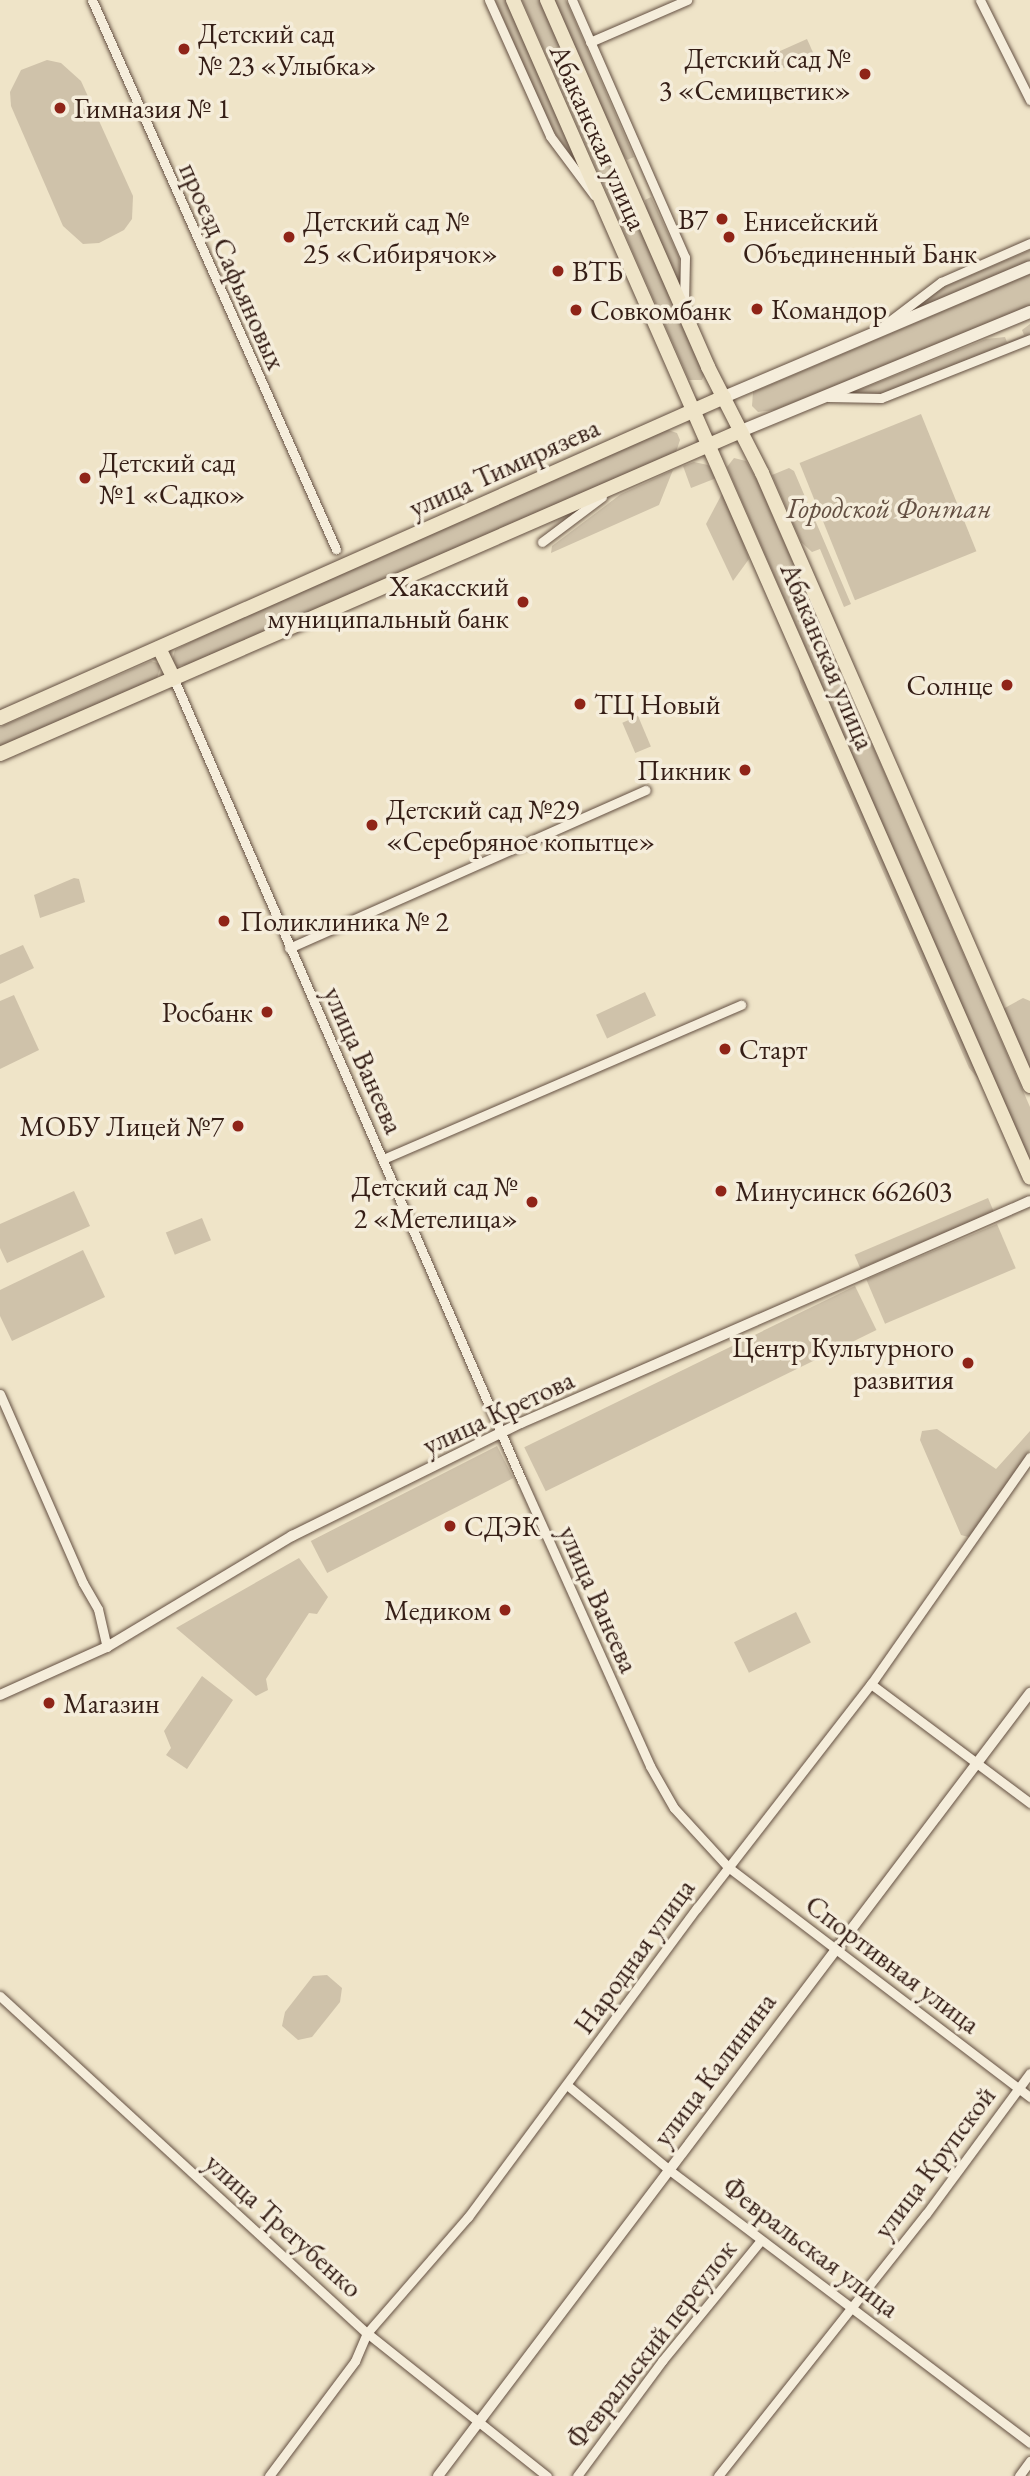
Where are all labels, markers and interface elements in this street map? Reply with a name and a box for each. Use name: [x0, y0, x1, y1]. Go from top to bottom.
place label: Детский сад № 23 «Улыбка»: [198, 16, 377, 82]
street label: Абаканская улица: [543, 39, 655, 235]
marker: Детский сад № 23 «Улыбка»: [176, 41, 192, 57]
place label: Детский сад № 3 «Семицветик»: [659, 41, 851, 107]
marker: Детский сад № 3 «Семицветик»: [857, 66, 873, 82]
place label: Гимназия № 1: [74, 91, 230, 125]
marker: Гимназия № 1: [52, 100, 68, 116]
street label: проезд Сафьяновых: [172, 157, 294, 375]
place label: В7: [678, 202, 708, 236]
place label: Детский сад № 25 «Сибирячок»: [303, 204, 498, 270]
place label: Енисейский Объединенный Банк: [743, 204, 977, 270]
marker: В7: [714, 211, 730, 227]
marker: Детский сад № 25 «Сибирячок»: [281, 229, 297, 245]
marker: Енисейский Объединенный Банк: [721, 229, 737, 245]
place label: ВТБ: [572, 254, 623, 288]
marker: ВТБ: [550, 263, 566, 279]
place label: Командор: [771, 292, 887, 326]
place label: Совкомбанк: [590, 293, 731, 327]
marker: Командор: [749, 301, 765, 317]
marker: Совкомбанк: [568, 302, 584, 318]
street label: улица Тимирязева: [403, 410, 605, 524]
place label: Детский сад №1 «Cадко»: [99, 445, 245, 511]
marker: Детский сад №1 «Cадко»: [77, 470, 93, 486]
park label: Городской Фонтан: [786, 491, 992, 525]
street label: Абаканская улица: [773, 557, 883, 755]
place label: Хакасский муниципальный банк: [267, 569, 509, 635]
marker: Хакасский муниципальный банк: [515, 594, 531, 610]
place label: Солнце: [907, 668, 993, 702]
marker: Солнце: [999, 677, 1015, 693]
place label: ТЦ Новый: [594, 687, 720, 721]
marker: ТЦ Новый: [572, 696, 588, 712]
place label: Пикник: [637, 753, 731, 787]
marker: Пикник: [737, 762, 753, 778]
place label: Детский сад №29 «Серебряное копытце»: [386, 792, 655, 858]
marker: Детский сад №29 «Серебряное копытце»: [364, 817, 380, 833]
place label: Поликлиника № 2: [240, 904, 449, 938]
marker: Поликлиника № 2: [214, 911, 234, 931]
street label: улица Ванеева: [317, 981, 411, 1139]
place label: Росбанк: [162, 995, 253, 1029]
marker: Росбанк: [259, 1004, 275, 1020]
place label: Старт: [739, 1032, 808, 1066]
marker: Старт: [717, 1041, 733, 1057]
place label: МОБУ Лицей №7: [19, 1109, 224, 1143]
marker: МОБУ Лицей №7: [230, 1118, 246, 1134]
place label: Детский сад № 2 «Метелица»: [352, 1169, 518, 1235]
place label: Минусинск 662603: [735, 1174, 952, 1208]
marker: Минусинск 662603: [713, 1183, 729, 1199]
marker: Детский сад № 2 «Метелица»: [524, 1194, 540, 1210]
place label: Центр Культурного развития: [732, 1330, 954, 1396]
marker: Центр Культурного развития: [960, 1355, 976, 1371]
street label: улица Кретова: [417, 1362, 579, 1462]
place label: СДЭК: [464, 1509, 540, 1543]
marker: СДЭК: [442, 1518, 458, 1534]
street label: улица Ванеева: [552, 1520, 646, 1678]
place label: Медиком: [384, 1593, 491, 1627]
marker: Медиком: [497, 1602, 513, 1618]
place label: Магазин: [63, 1686, 160, 1720]
marker: Магазин: [41, 1695, 57, 1711]
street label: Народная улица: [566, 1872, 702, 2040]
street label: Спортивная улица: [799, 1887, 987, 2041]
street label: улица Калинина: [645, 1985, 783, 2153]
street label: улица Крупской: [866, 2079, 1002, 2245]
street label: улица Трегубенко: [198, 2146, 370, 2304]
street label: Февральская улица: [716, 2170, 906, 2324]
street label: Февральский переулок: [559, 2233, 743, 2455]

